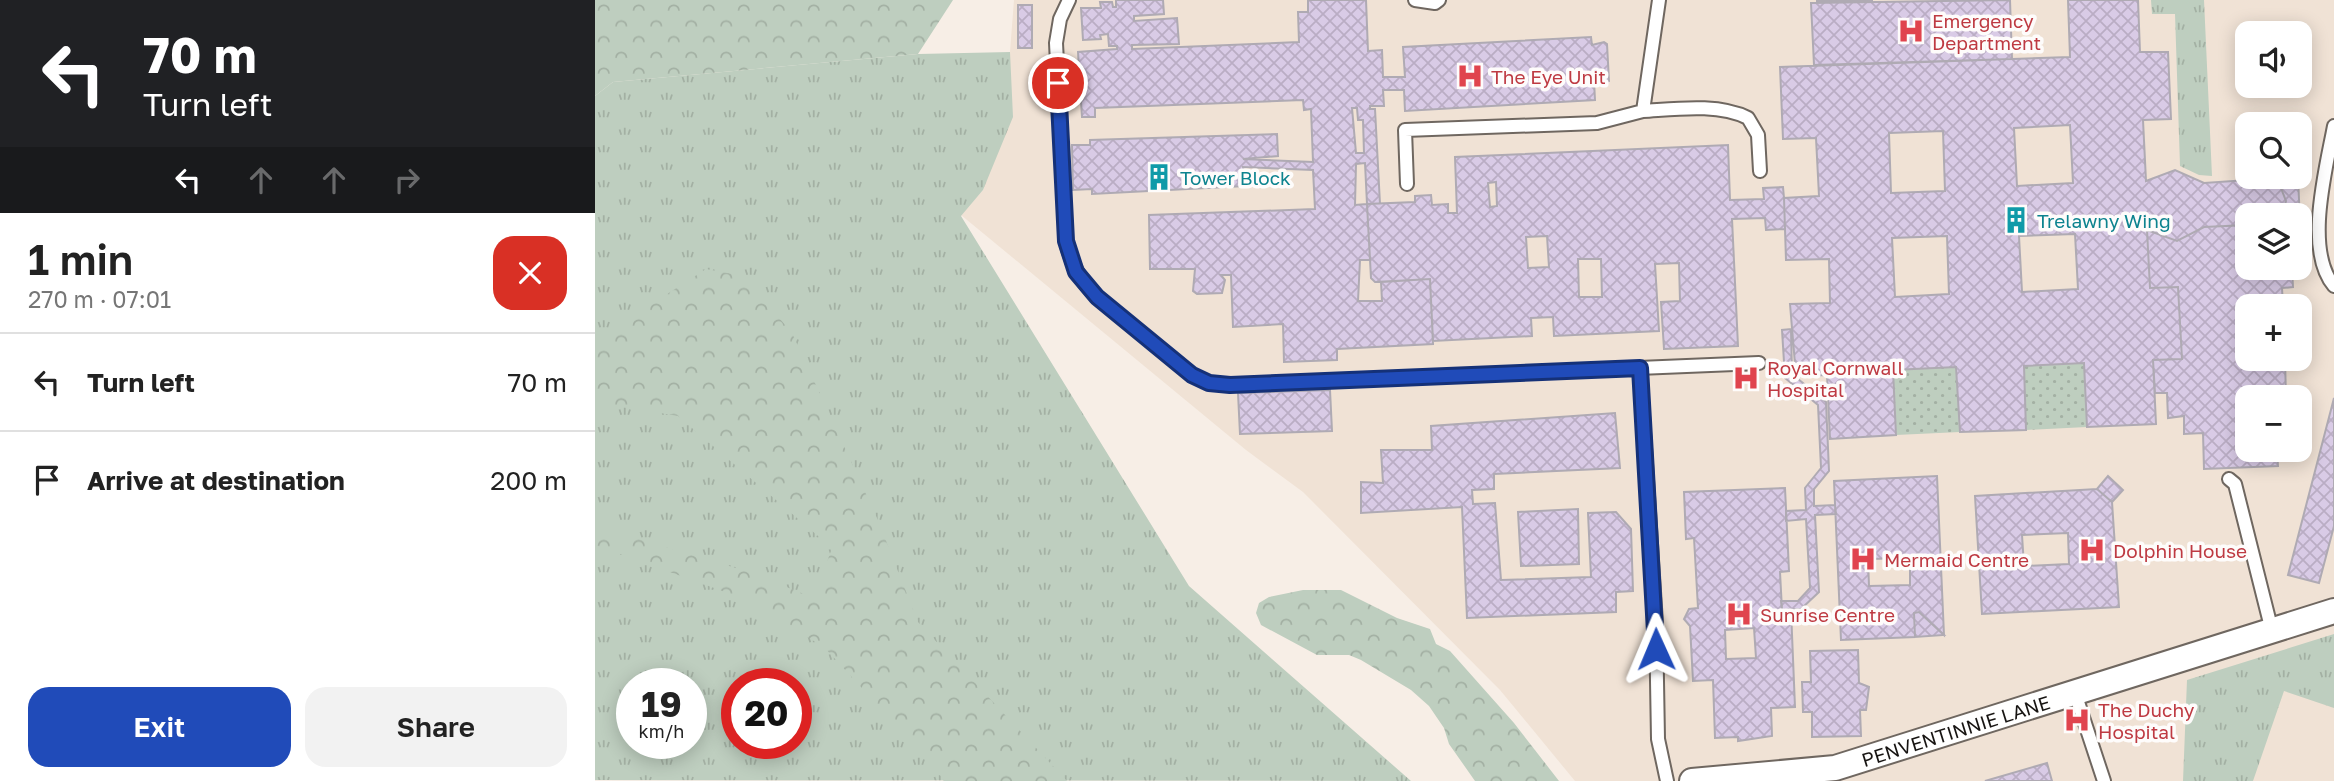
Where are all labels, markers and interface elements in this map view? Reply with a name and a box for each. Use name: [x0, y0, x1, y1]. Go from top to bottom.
place label: Emergency Department: [1932, 9, 2041, 54]
hospital icon: Emergency Department: [1896, 16, 1926, 46]
map controls: [2235, 21, 2312, 462]
button: sound: [2235, 21, 2312, 98]
text: 70 m: [143, 25, 257, 84]
icon: left: [28, 28, 119, 119]
pin: [1028, 53, 1088, 113]
hospital icon: The Eye Unit: [1455, 61, 1485, 91]
icon: arrive: [1039, 64, 1077, 102]
place label: The Eye Unit: [1491, 65, 1606, 88]
text: Turn left: [143, 85, 272, 123]
button: search: [2235, 112, 2312, 189]
icon: left: [169, 161, 207, 199]
icon: ahead: [242, 161, 280, 199]
icon: ahead: [315, 161, 353, 199]
icon: right: [388, 161, 426, 199]
building icon: Tower Block: [1144, 162, 1174, 192]
place label: Tower Block: [1180, 166, 1291, 189]
button: layers: [2235, 203, 2312, 280]
building icon: Trelawny Wing: [2001, 205, 2031, 235]
place label: Trelawny Wing: [2037, 209, 2171, 232]
text: 1 min: [28, 234, 133, 284]
button: close: [493, 236, 567, 310]
text: 270 m · 07:01: [28, 285, 171, 313]
button: +: [2235, 294, 2312, 371]
place label: Royal Cornwall Hospital: [1767, 356, 1904, 401]
icon: left: [28, 363, 66, 401]
hospital icon: Royal Cornwall Hospital: [1731, 363, 1761, 393]
text: Turn left: [87, 367, 195, 398]
text: 70 m: [508, 367, 567, 398]
button: −: [2235, 385, 2312, 462]
icon: arrive: [28, 461, 66, 499]
text: Arrive at destination: [87, 465, 345, 496]
text: 200 m: [490, 465, 567, 496]
hospital icon: Dolphin House: [2077, 535, 2107, 565]
place label: Dolphin House: [2113, 539, 2247, 562]
hospital icon: Mermaid Centre: [1848, 544, 1878, 574]
place label: Mermaid Centre: [1884, 548, 2029, 571]
hospital icon: Sunrise Centre: [1724, 599, 1754, 629]
place label: Sunrise Centre: [1760, 603, 1895, 626]
position arrow: [1619, 612, 1693, 686]
speed limit sign: 20: [721, 668, 812, 759]
text: 19: [641, 683, 682, 725]
button: Exit: [28, 687, 291, 767]
button: Share: [305, 687, 567, 767]
street label: PENVENTINNIE LANE: [1858, 690, 2053, 771]
place label: The Duchy Hospital: [2098, 698, 2195, 743]
hospital icon: The Duchy Hospital: [2062, 705, 2092, 735]
text: km/h: [639, 720, 684, 742]

